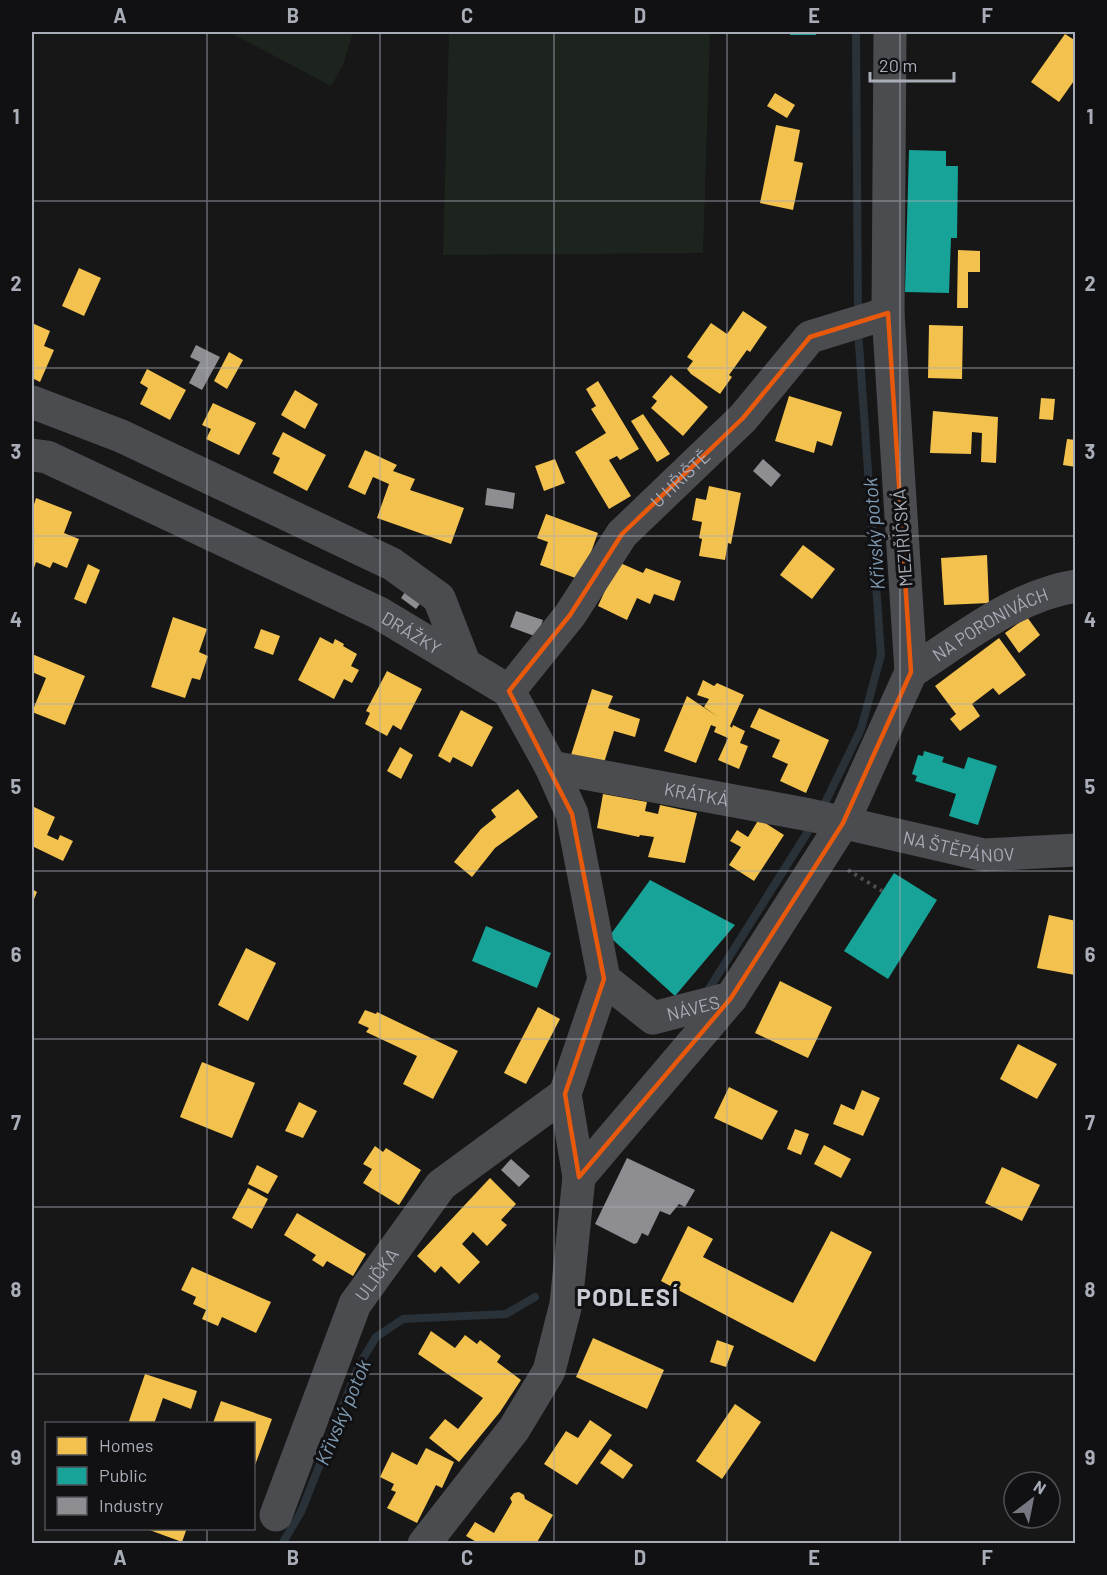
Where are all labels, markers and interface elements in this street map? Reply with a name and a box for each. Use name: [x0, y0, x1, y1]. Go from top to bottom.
text: A: [113, 3, 127, 27]
text: B: [287, 3, 299, 27]
text: C: [461, 3, 473, 27]
text: D: [634, 3, 646, 27]
text: E: [808, 3, 820, 27]
text: F: [981, 3, 993, 27]
scale bar: [870, 45, 954, 83]
text: 20 m: [879, 54, 917, 76]
text: 1: [12, 104, 20, 128]
text: 1: [1086, 104, 1094, 128]
text: 2: [10, 271, 22, 295]
text: 2: [1084, 271, 1096, 295]
text: 3: [11, 439, 21, 463]
text: 3: [1085, 439, 1095, 463]
street label: U HŘIŠTĚ: [646, 445, 714, 512]
water label: Křivský potok: [857, 477, 889, 591]
street label: MEZIŘÍČSKÁ: [888, 488, 916, 588]
street label: NA PORONIVÁCH: [928, 583, 1051, 666]
street label: DRÁŽKY: [378, 606, 445, 659]
text: 4: [10, 607, 22, 631]
text: 4: [1084, 607, 1096, 631]
text: 5: [11, 774, 22, 798]
text: 5: [1085, 774, 1096, 798]
street label: KRÁTKÁ: [663, 777, 731, 811]
street label: NA ŠTĚPÁNOV: [901, 826, 1016, 866]
text: 6: [11, 942, 22, 966]
text: 6: [1085, 942, 1096, 966]
street label: NÁVES: [664, 990, 722, 1025]
text: 7: [11, 1110, 21, 1134]
text: 7: [1085, 1110, 1095, 1134]
street label: ULIČKA: [350, 1243, 403, 1305]
text: 8: [11, 1277, 22, 1301]
text: 8: [1085, 1277, 1096, 1301]
district label: PODLESÍ: [577, 1282, 679, 1311]
water label: Křivský potok: [309, 1355, 375, 1468]
legend: [45, 1422, 255, 1530]
text: Homes: [99, 1434, 153, 1456]
text: 9: [11, 1445, 21, 1469]
text: 9: [1085, 1445, 1095, 1469]
text: Public: [99, 1464, 147, 1486]
north arrow: [1002, 1470, 1062, 1530]
text: N: [1031, 1476, 1050, 1498]
text: Industry: [99, 1494, 163, 1516]
text: A: [113, 1545, 127, 1569]
text: B: [287, 1545, 299, 1569]
text: C: [461, 1545, 473, 1569]
text: D: [634, 1545, 646, 1569]
text: E: [808, 1545, 820, 1569]
text: F: [981, 1545, 993, 1569]

